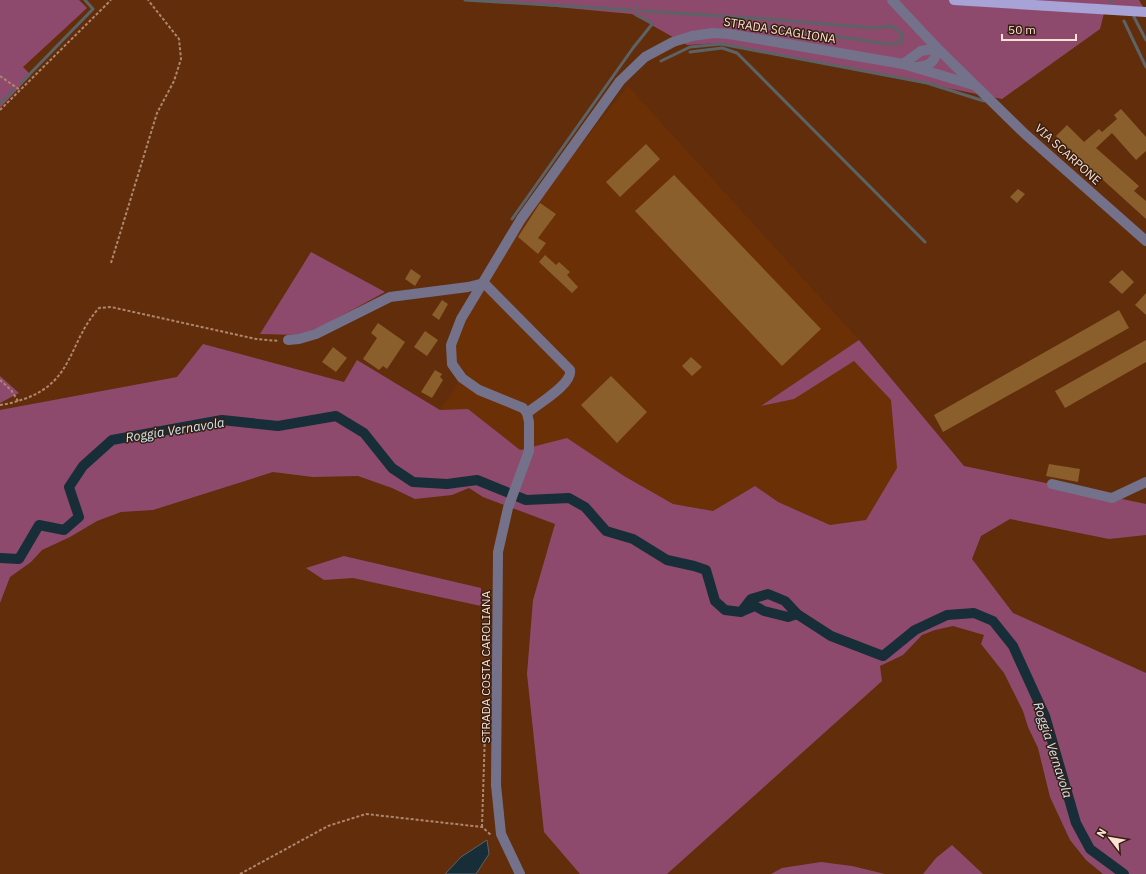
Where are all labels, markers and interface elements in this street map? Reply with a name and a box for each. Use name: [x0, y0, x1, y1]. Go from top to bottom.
street label: STRADA SCAGLIONA: [723, 14, 837, 46]
scale bar: [1002, 16, 1076, 42]
text: 50 m: [1008, 22, 1036, 37]
street label: VIA SCARPONE: [1032, 120, 1104, 188]
water label: Roggia Vernavola: [124, 414, 226, 446]
street label: STRADA COSTA CAROLIANA: [478, 590, 493, 743]
water label: Roggia Vernavola: [1029, 700, 1077, 800]
north arrow: [1090, 818, 1130, 858]
text: N: [1093, 826, 1109, 840]

